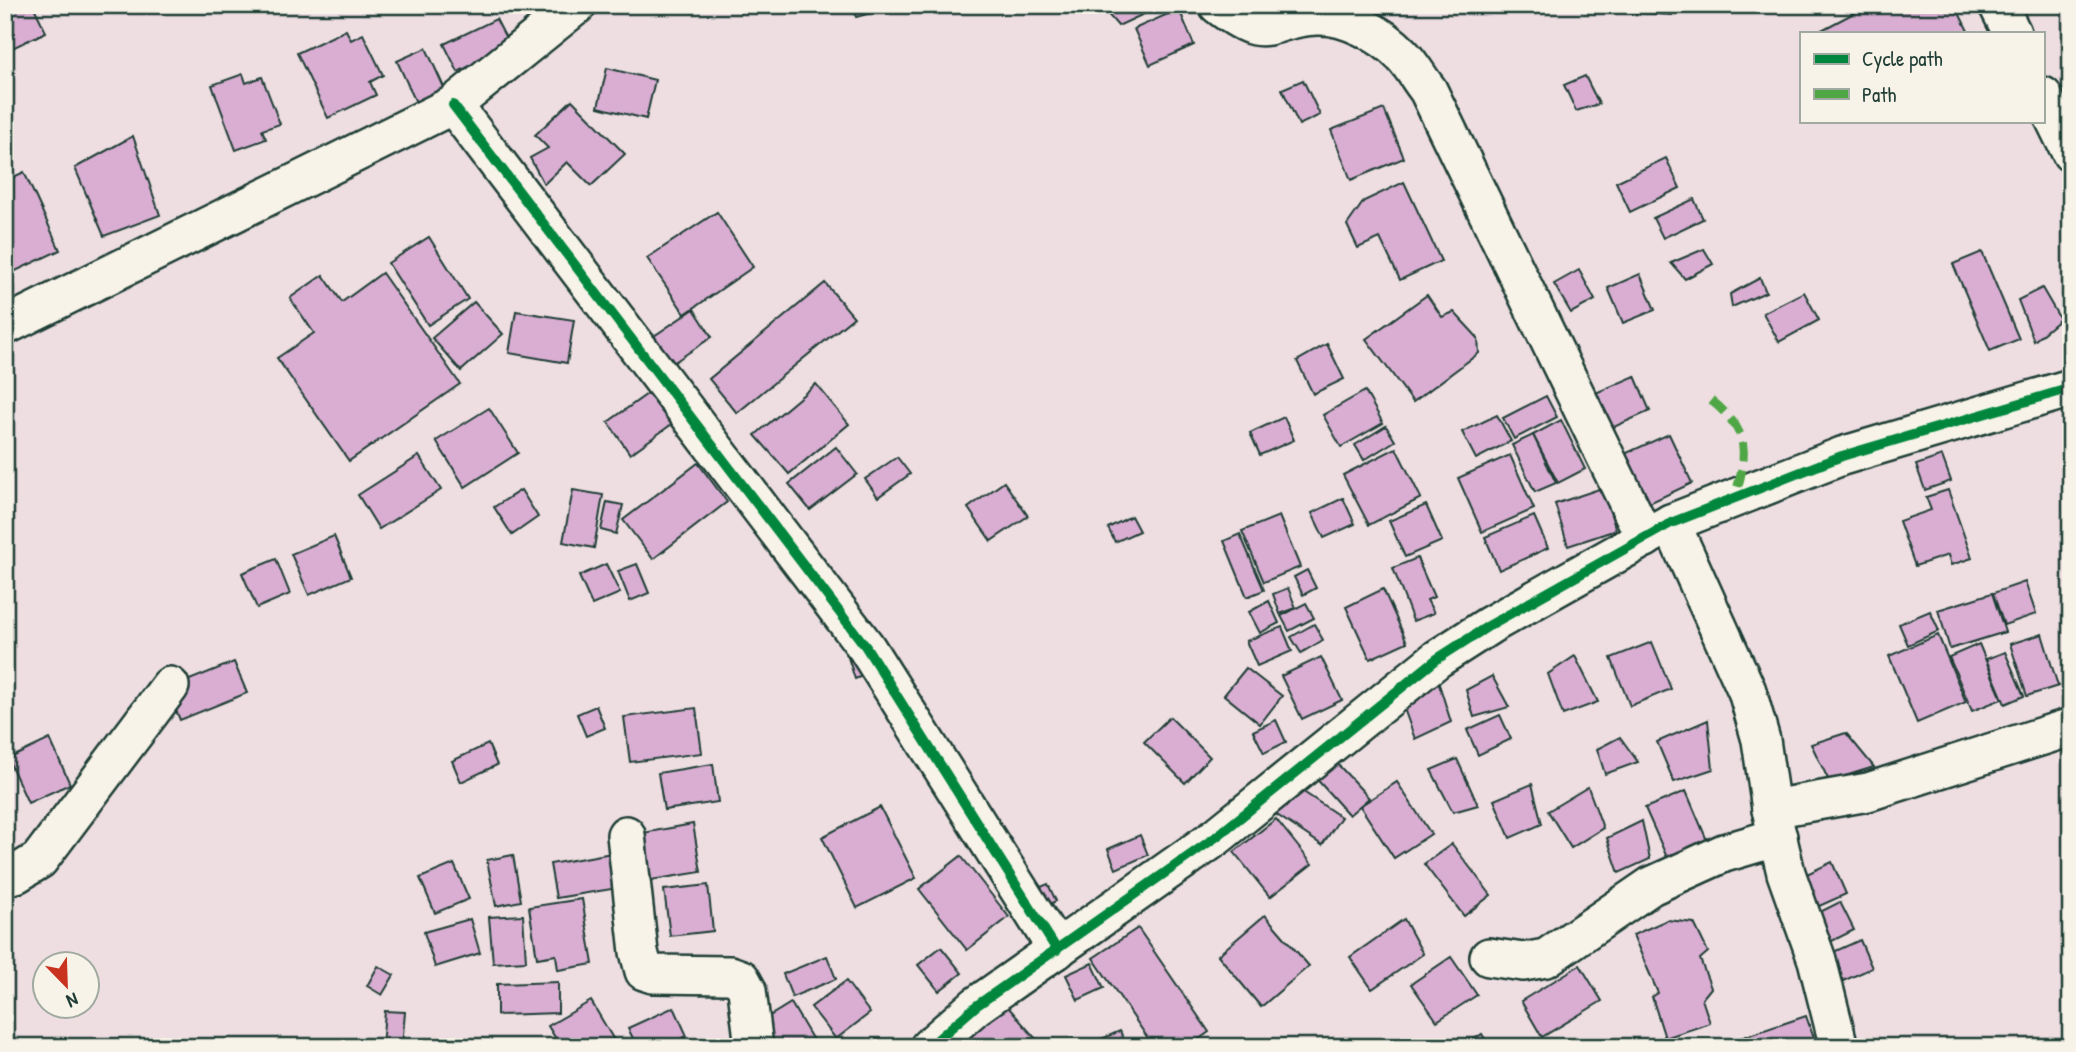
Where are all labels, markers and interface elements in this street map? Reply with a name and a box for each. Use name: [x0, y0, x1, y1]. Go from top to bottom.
legend: [1800, 32, 2044, 122]
text: Cycle path: [1862, 44, 1943, 73]
text: Path: [1862, 80, 1897, 109]
north arrow: [32, 950, 102, 1020]
text: N: [63, 987, 82, 1015]

